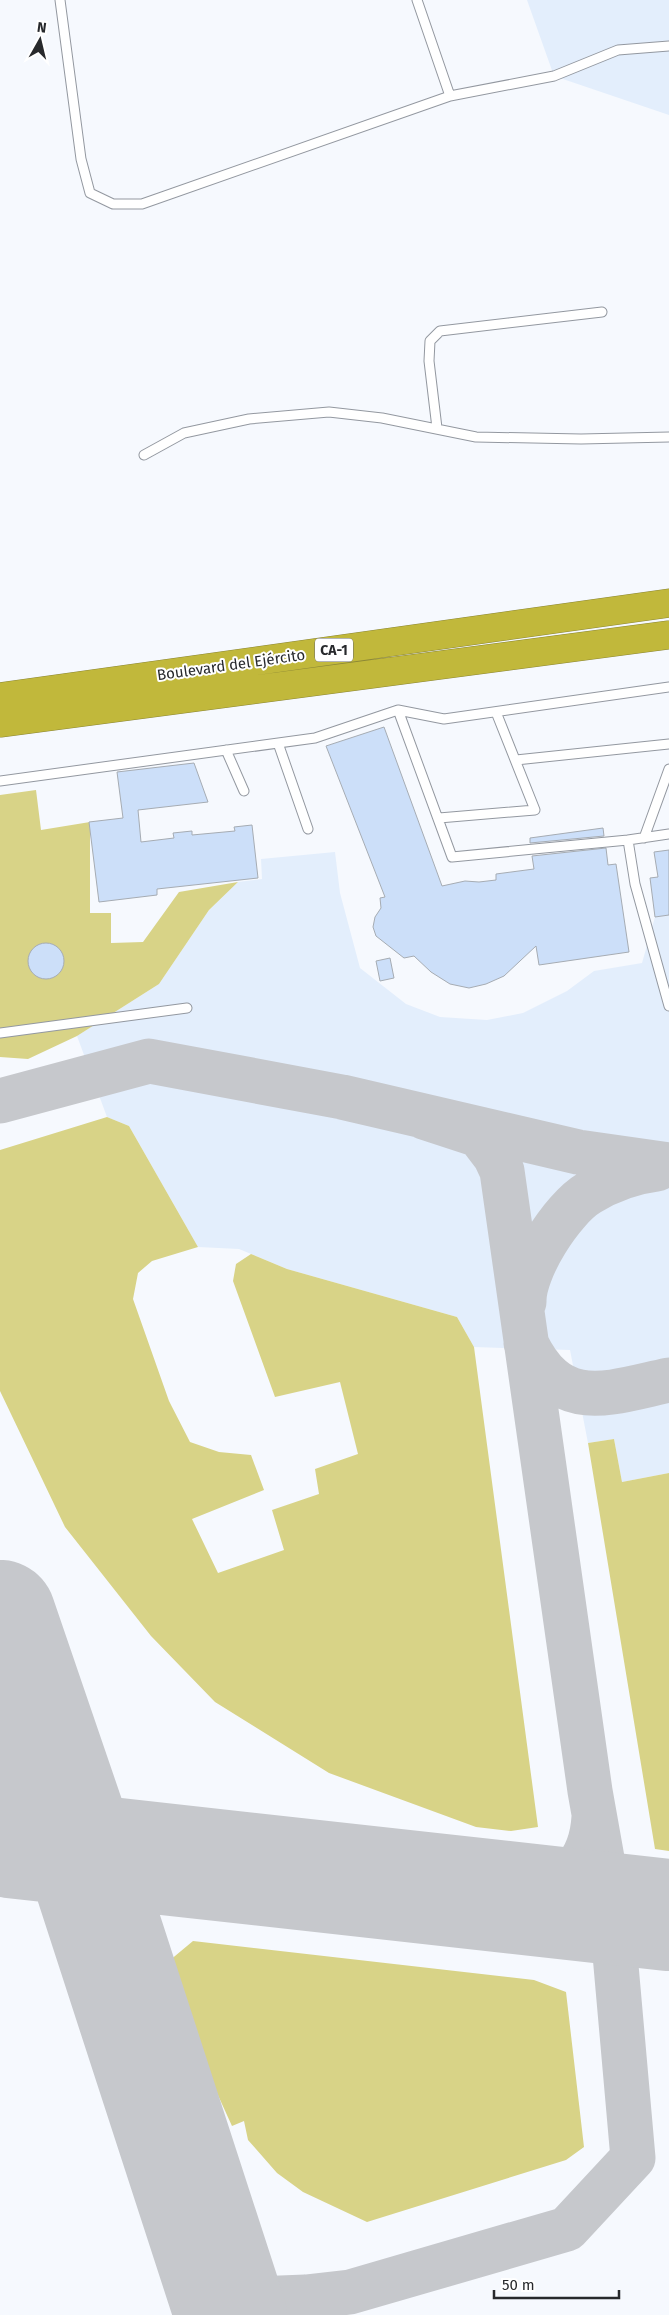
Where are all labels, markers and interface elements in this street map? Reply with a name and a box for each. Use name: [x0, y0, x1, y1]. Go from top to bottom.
north arrow: [15, 15, 65, 65]
text: N: [36, 19, 48, 37]
road number: CA-1: [315, 638, 353, 662]
street label: Boulevard del Ejército: [156, 646, 306, 684]
scale bar: [494, 2268, 619, 2300]
text: 50 m: [502, 2276, 535, 2294]

